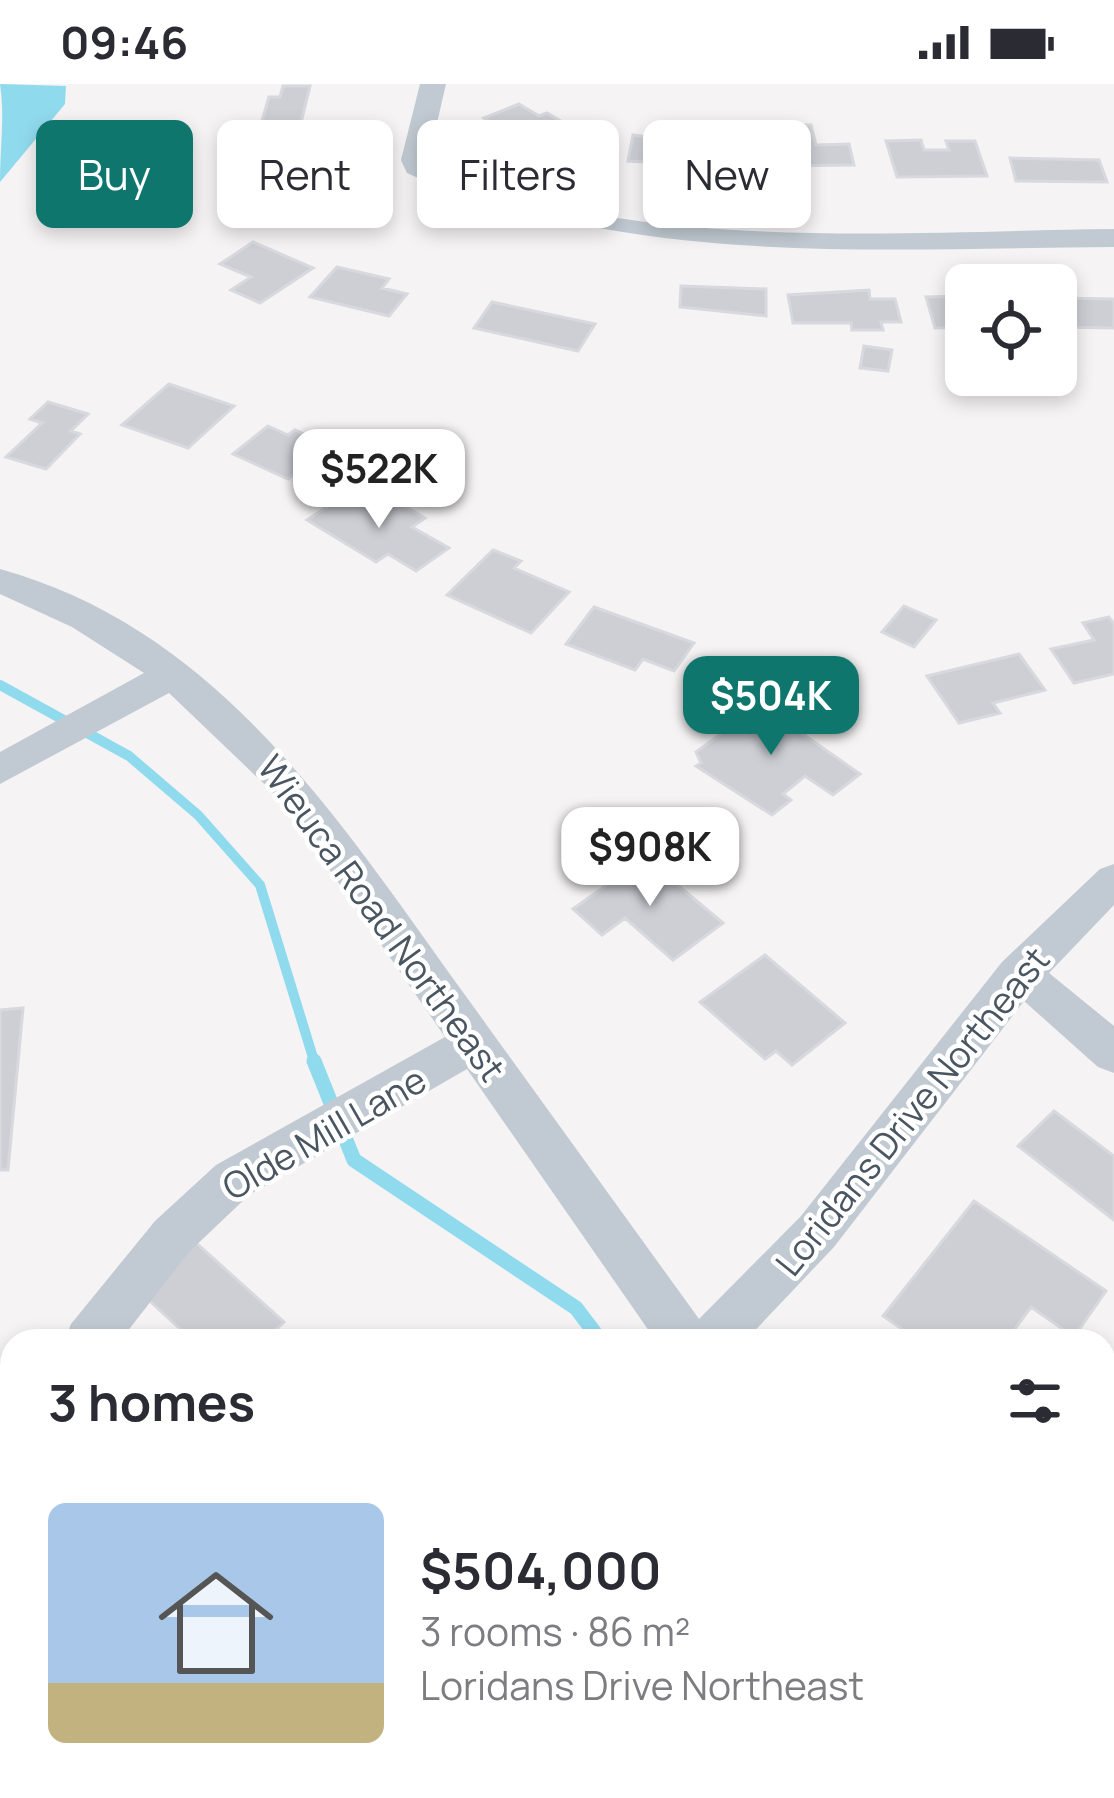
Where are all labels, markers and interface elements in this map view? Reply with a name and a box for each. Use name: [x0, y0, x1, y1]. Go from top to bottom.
text: 09:46: [60, 11, 188, 73]
chip: Buy: [36, 120, 193, 228]
chip: Rent: [217, 120, 393, 228]
chip: Filters: [417, 120, 619, 228]
chip: New: [643, 120, 811, 228]
map controls: [945, 264, 1077, 396]
button: locate: [945, 264, 1077, 396]
pin: $522K: [295, 429, 463, 531]
text: $522K: [320, 441, 438, 495]
pin: $504K: [687, 656, 855, 758]
text: $504K: [710, 668, 832, 722]
street label: Wieuca Road Northeast: [247, 745, 517, 1091]
pin: $908K: [566, 807, 734, 909]
text: $908K: [588, 819, 712, 873]
street label: Loridans Drive Northeast: [764, 936, 1060, 1286]
street label: Olde Mill Lane: [213, 1055, 435, 1211]
text: 3 homes: [48, 1367, 255, 1436]
icon: filters: [1002, 1368, 1068, 1434]
text: $504,000: [420, 1535, 662, 1604]
icon: home: [144, 1551, 288, 1695]
text: 3 rooms · 86 m²: [420, 1604, 690, 1658]
text: Loridans Drive Northeast: [420, 1658, 864, 1712]

